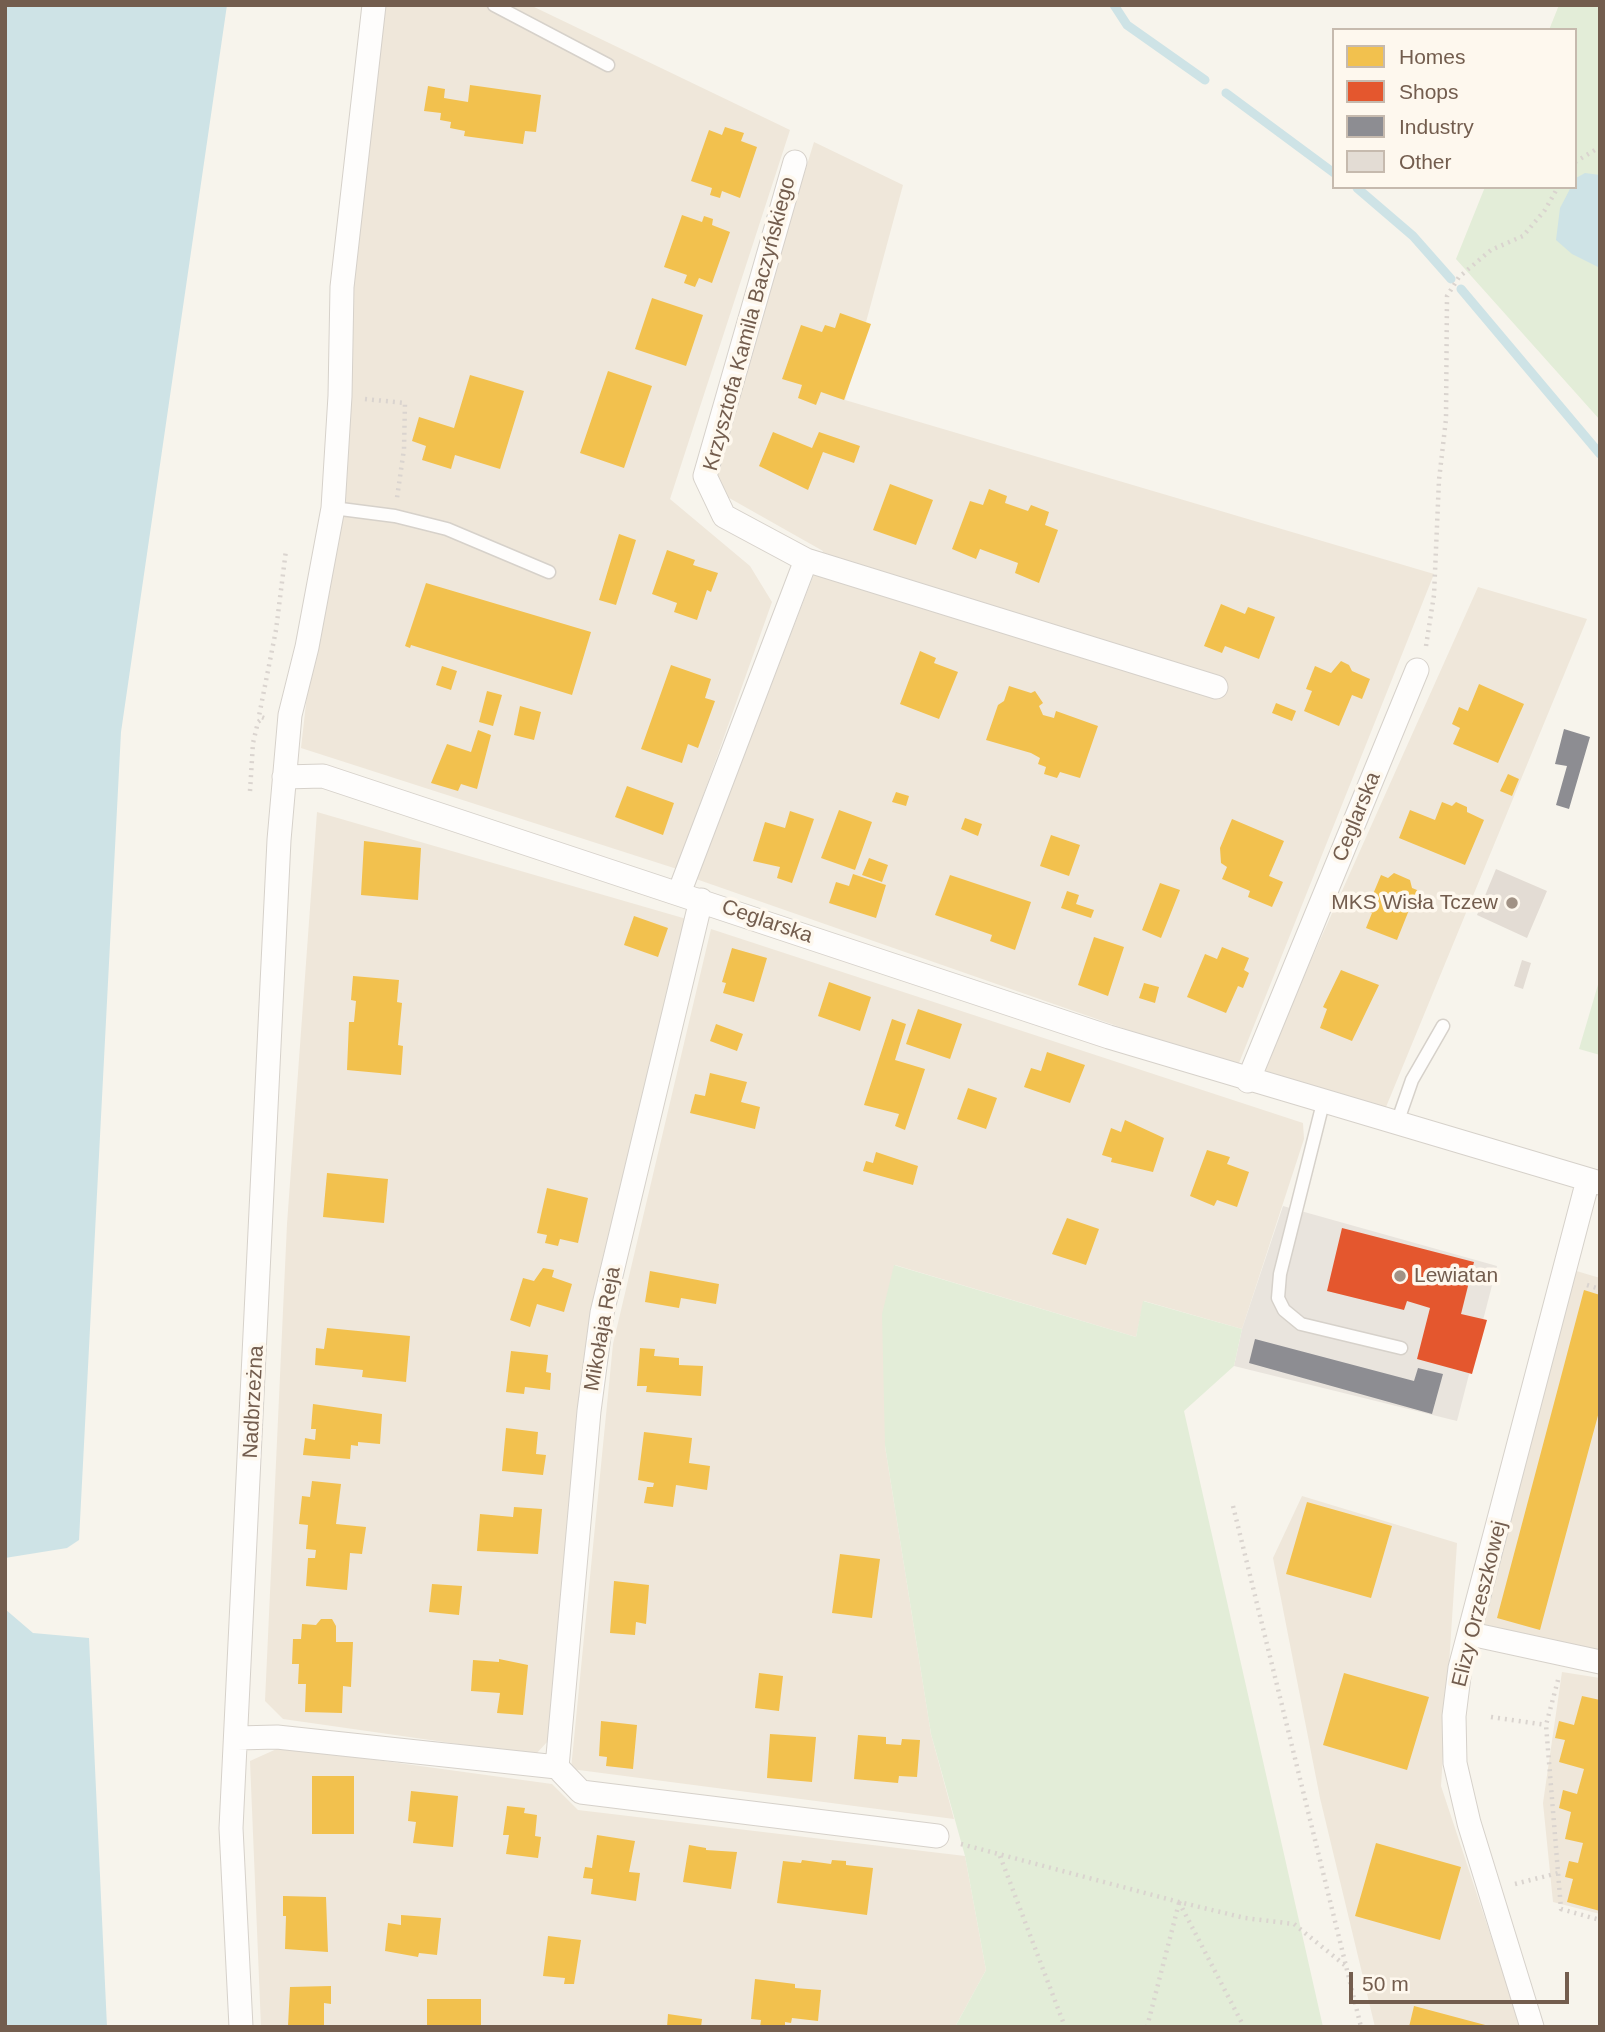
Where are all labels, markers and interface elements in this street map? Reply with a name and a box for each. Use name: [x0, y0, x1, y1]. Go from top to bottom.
legend: [1332, 28, 1577, 189]
text: Homes: [1399, 45, 1466, 68]
text: Shops: [1399, 80, 1459, 103]
text: Industry: [1399, 115, 1474, 138]
text: Other: [1399, 150, 1452, 173]
street label: Krzysztofa Kamila Baczyńskiego: [699, 174, 801, 474]
street label: Ceglarska: [1328, 768, 1386, 866]
place label: MKS Wisła Tczew: [1331, 890, 1498, 916]
street label: Ceglarska: [718, 895, 816, 949]
marker: MKS Wisła Tczew: [1504, 895, 1520, 911]
place label: Lewiatan: [1414, 1263, 1498, 1289]
street label: Mikołaja Reja: [580, 1265, 626, 1393]
marker: Lewiatan: [1392, 1268, 1408, 1284]
street label: Nadbrzeżna: [238, 1345, 270, 1459]
street label: Elizy Orzeszkowej: [1447, 1518, 1513, 1690]
scale bar: [1353, 1958, 1574, 2002]
text: 50 m: [1362, 1972, 1409, 1995]

